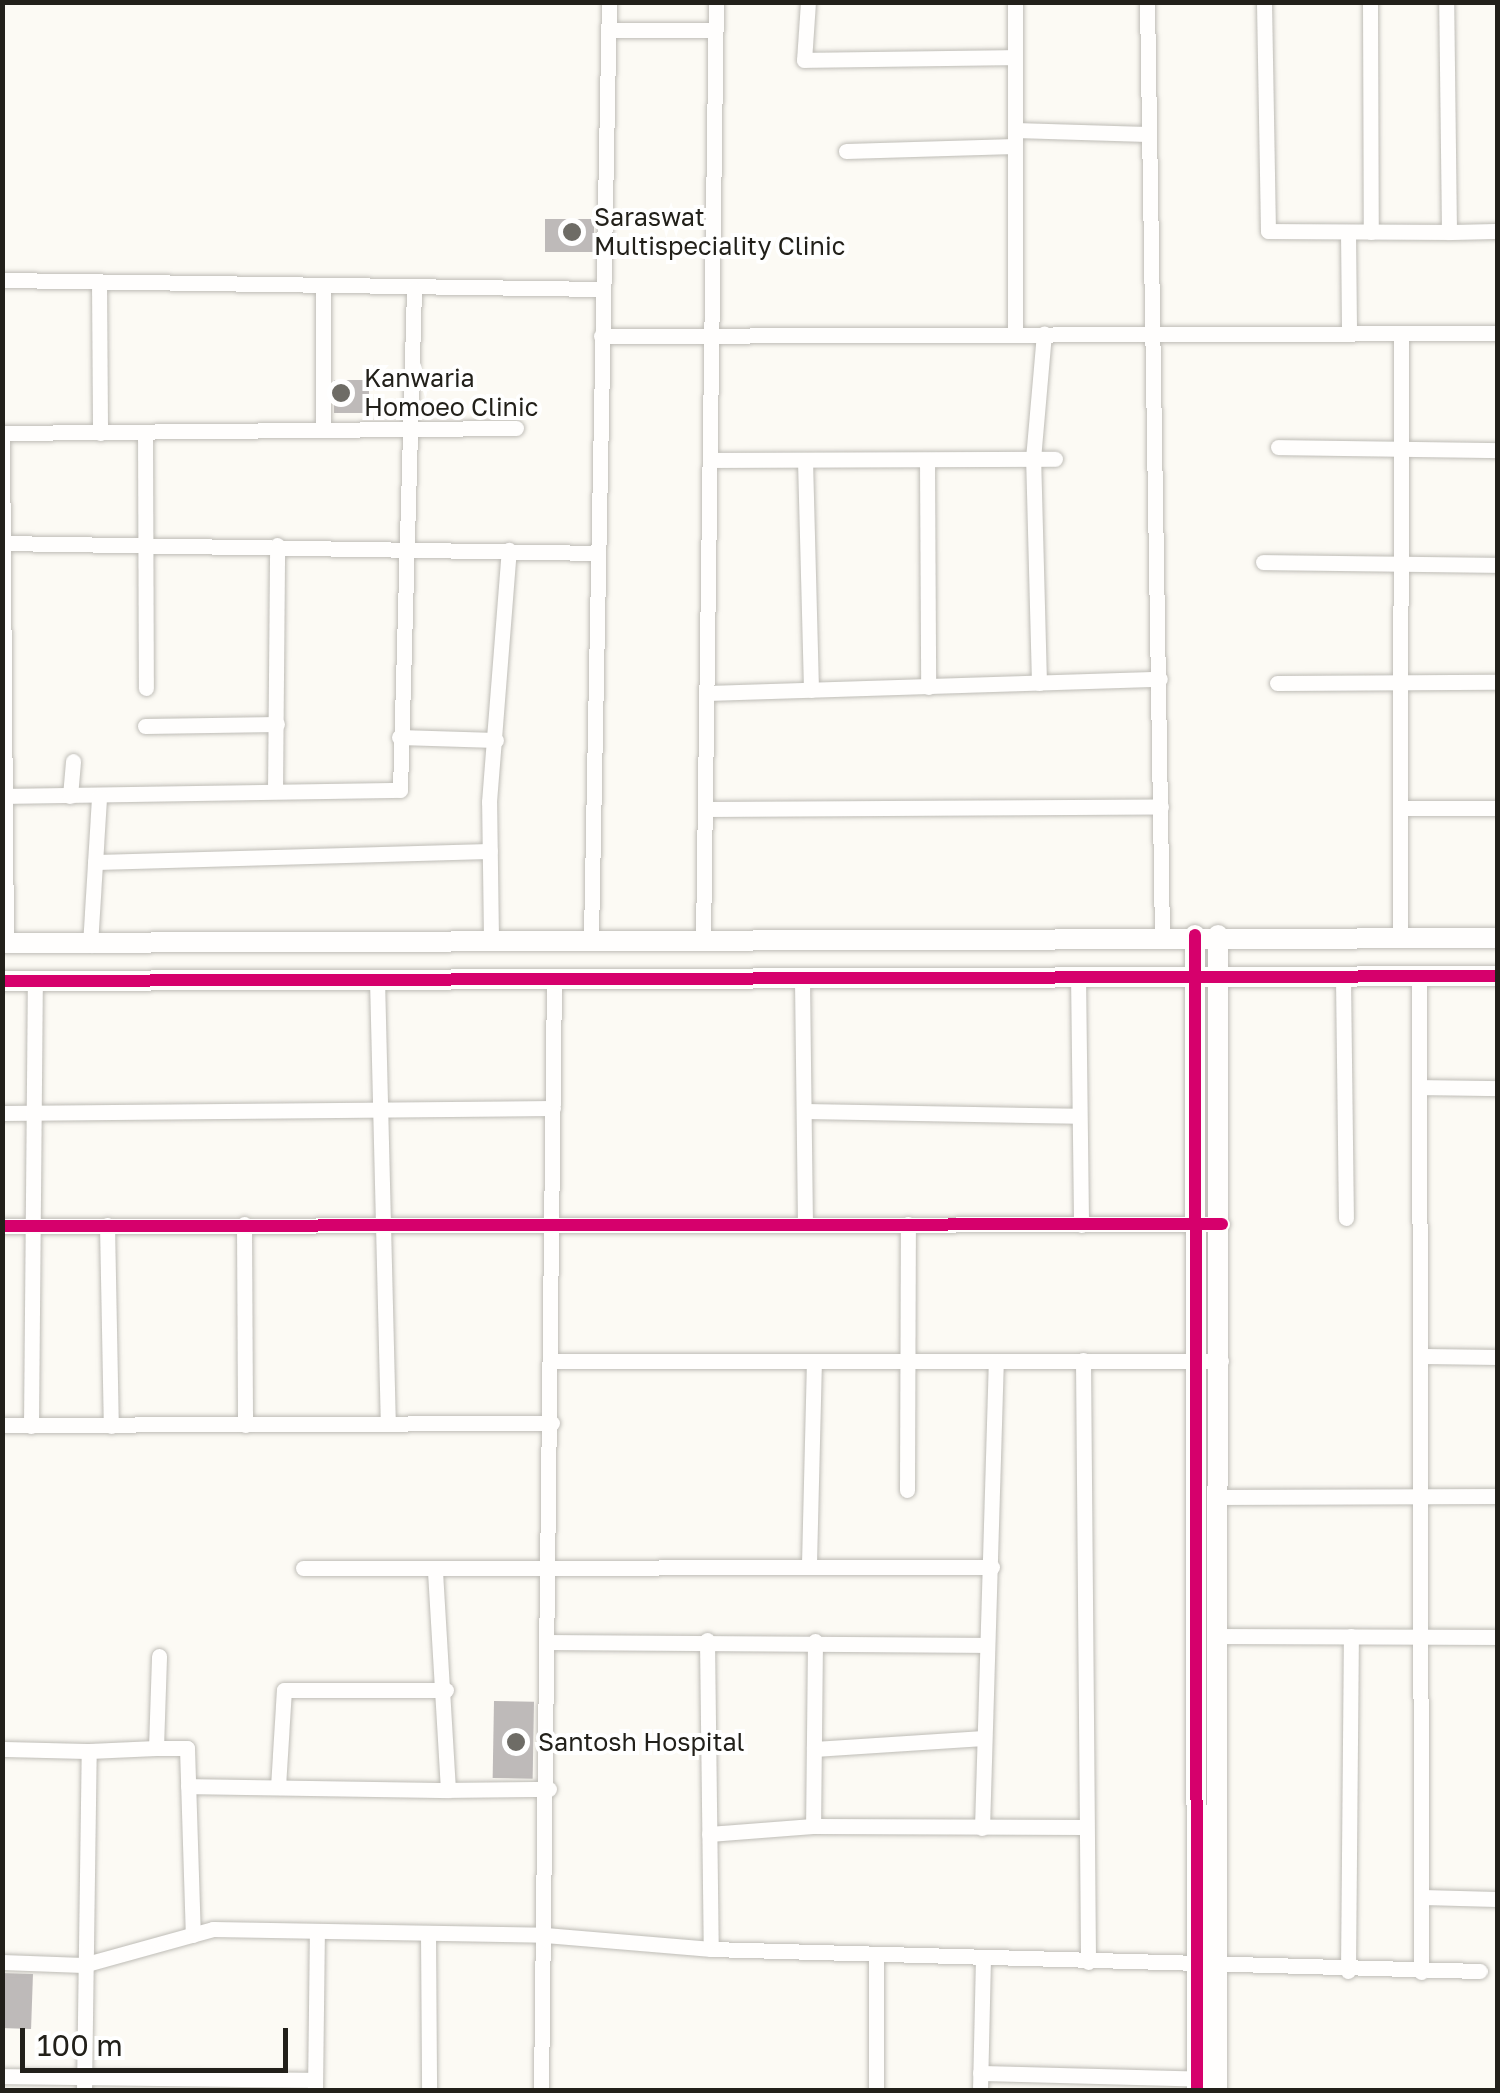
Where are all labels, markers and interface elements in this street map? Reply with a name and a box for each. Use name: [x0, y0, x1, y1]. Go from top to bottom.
place label: Saraswat Multispeciality Clinic: [594, 203, 845, 262]
marker: Saraswat Multispeciality Clinic: [559, 219, 585, 245]
place label: Kanwaria Homoeo Clinic: [364, 364, 538, 423]
marker: Kanwaria Homoeo Clinic: [328, 380, 354, 406]
place label: Santosh Hospital: [538, 1727, 745, 1757]
marker: Santosh Hospital: [503, 1729, 529, 1755]
scale bar: [25, 2008, 292, 2070]
text: 100 m: [37, 2027, 123, 2063]

